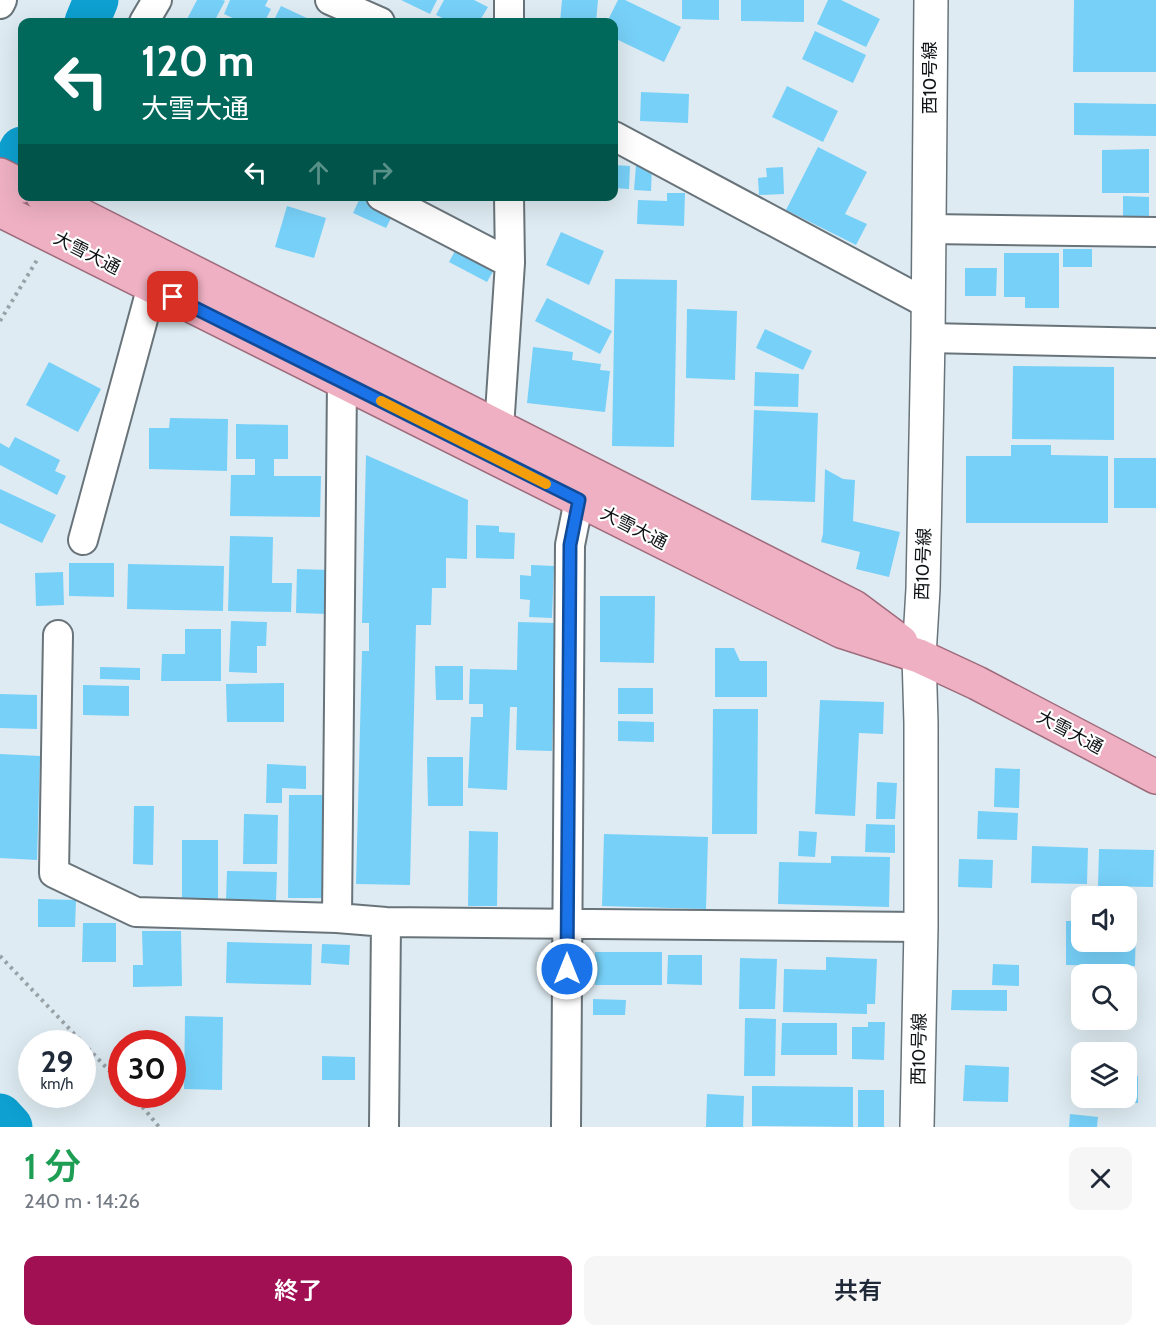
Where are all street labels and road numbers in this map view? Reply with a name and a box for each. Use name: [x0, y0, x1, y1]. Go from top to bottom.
street label: 西10号線: [919, 42, 941, 114]
street label: 大雪大通: [50, 227, 124, 279]
street label: 大雪大通: [597, 502, 671, 554]
street label: 西10号線: [911, 527, 935, 601]
street label: 大雪大通: [1033, 705, 1107, 759]
street label: 西10号線: [907, 1013, 931, 1085]

